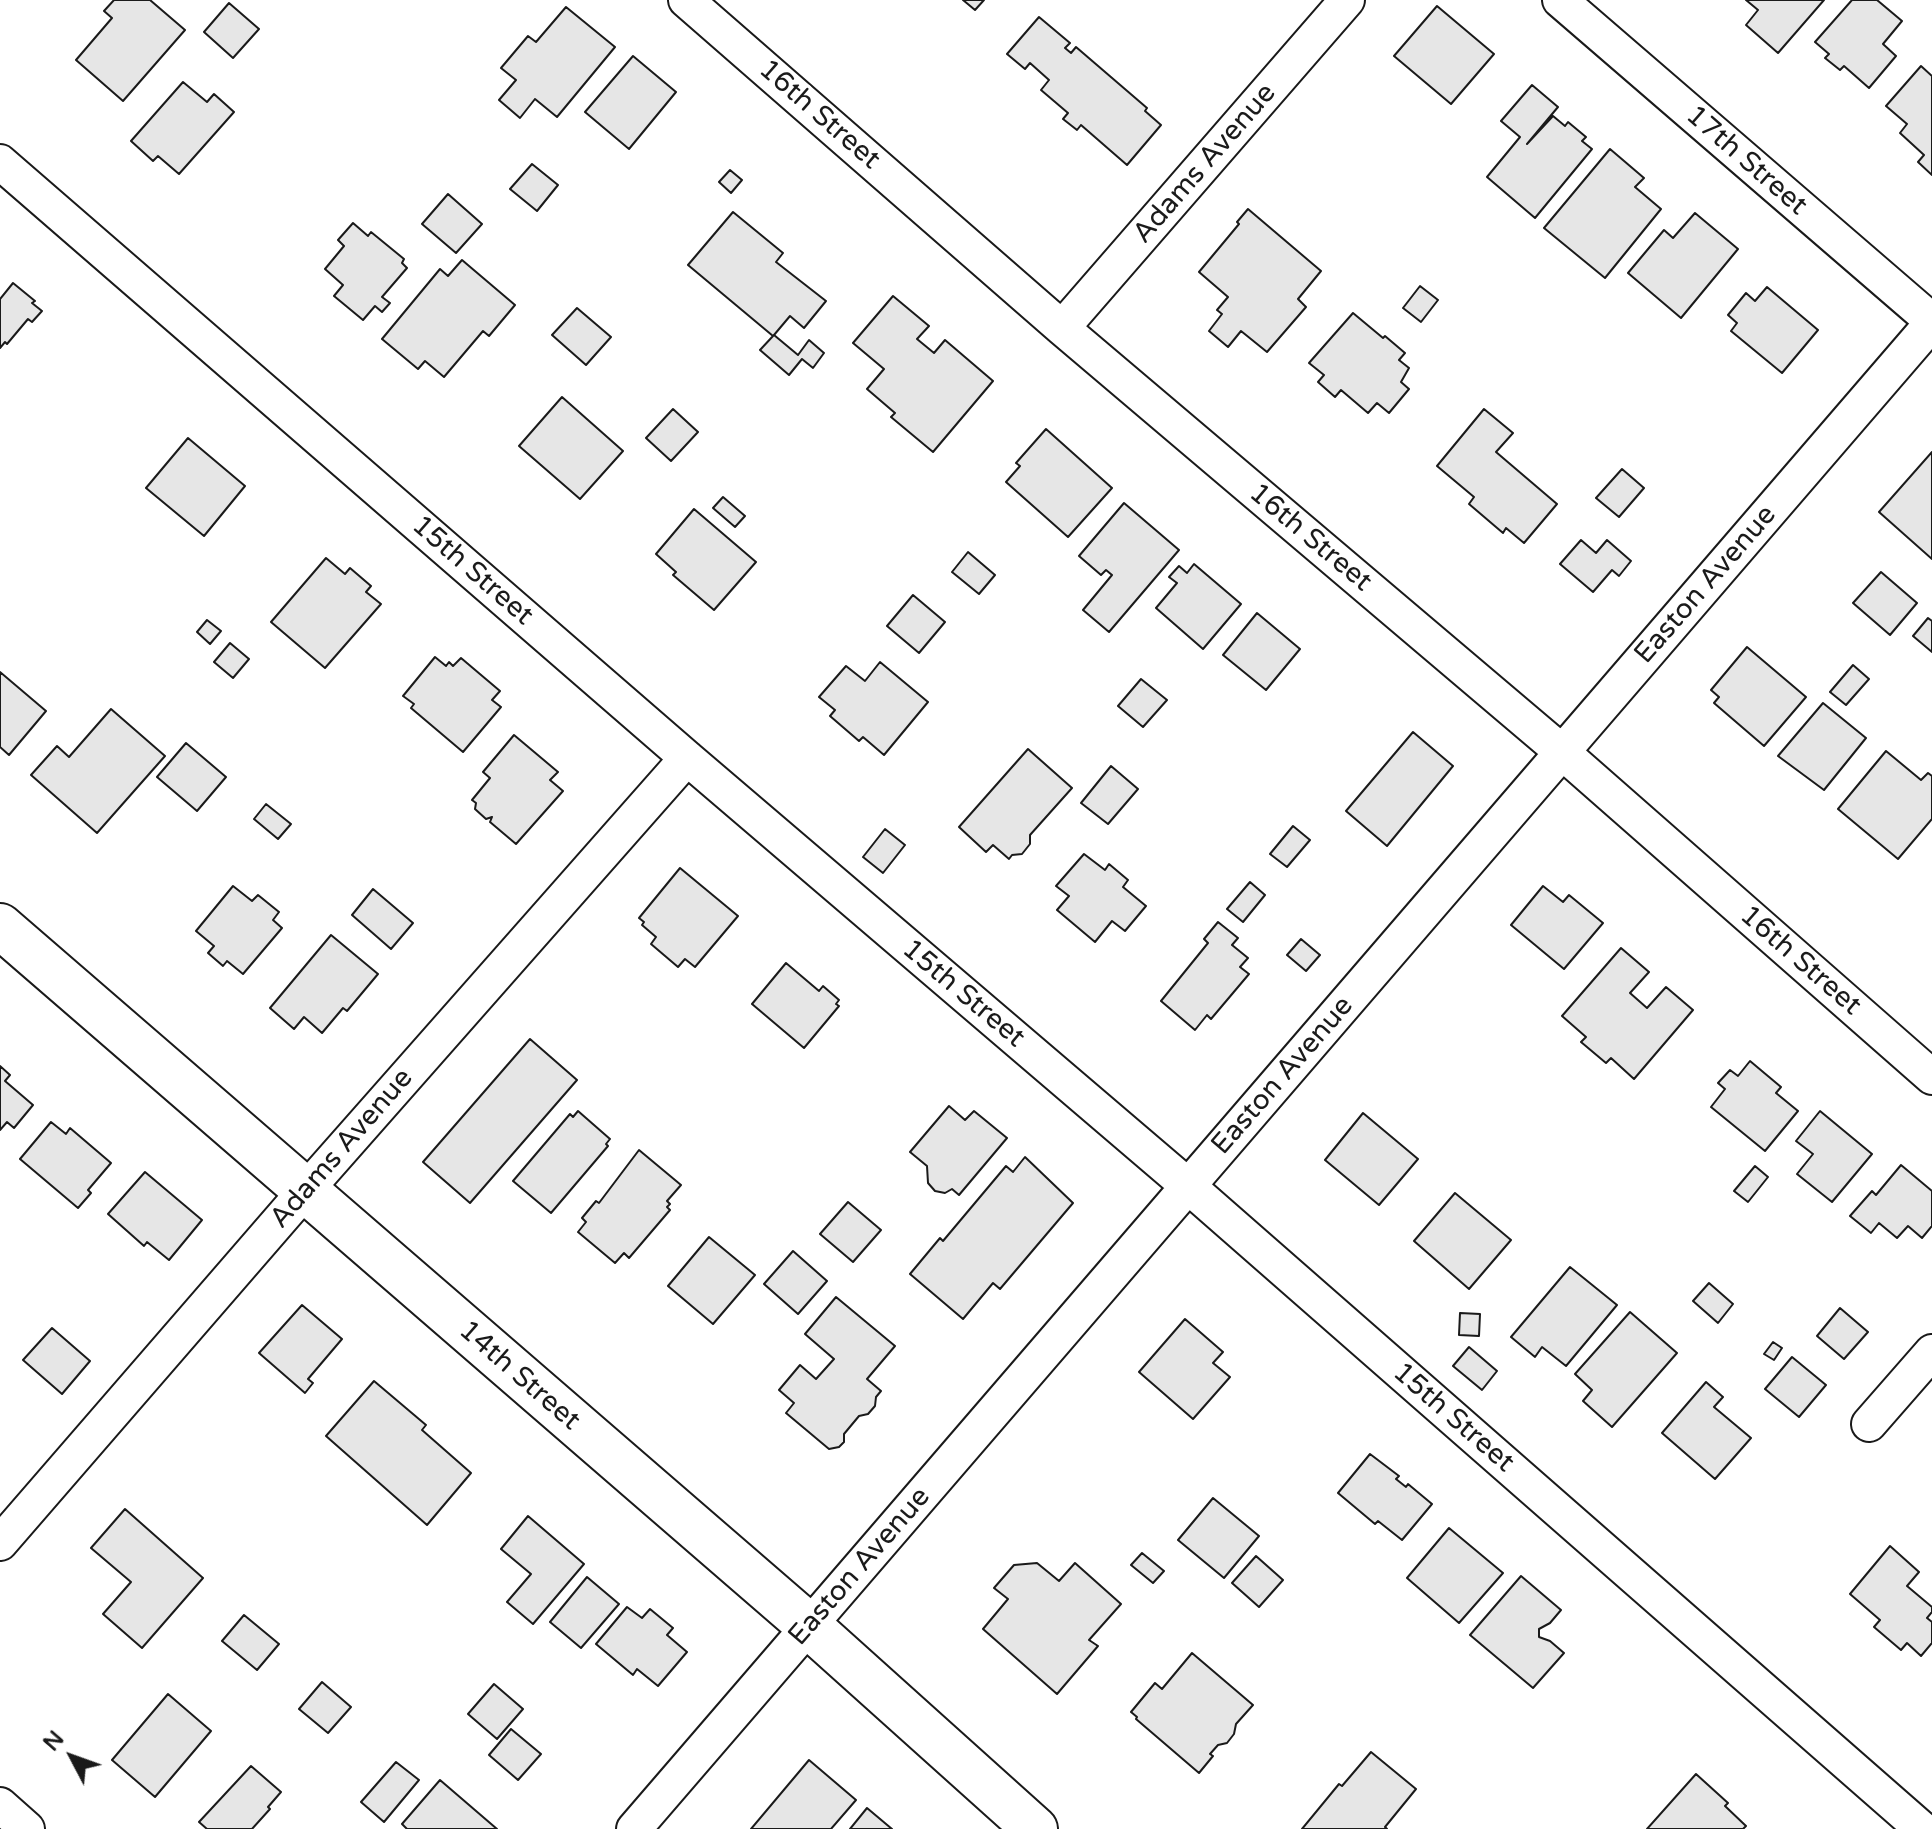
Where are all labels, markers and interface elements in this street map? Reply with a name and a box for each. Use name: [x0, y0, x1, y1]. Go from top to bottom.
street label: 16th Street: [751, 53, 887, 177]
street label: Adams Avenue: [1127, 77, 1283, 251]
street label: 17th Street: [1678, 99, 1814, 223]
street label: 16th Street: [1242, 477, 1378, 599]
street label: Easton Avenue: [1628, 499, 1784, 671]
street label: 15th Street: [404, 509, 540, 633]
street label: 16th Street: [1732, 899, 1868, 1023]
street label: 15th Street: [895, 933, 1031, 1055]
street label: Easton Avenue: [1205, 990, 1361, 1162]
street label: Adams Avenue: [264, 1062, 420, 1236]
street label: 14th Street: [451, 1314, 587, 1438]
street label: 15th Street: [1385, 1356, 1521, 1480]
street label: Easton Avenue: [782, 1481, 938, 1653]
north arrow: [32, 1717, 112, 1797]
text: N: [38, 1726, 69, 1756]

